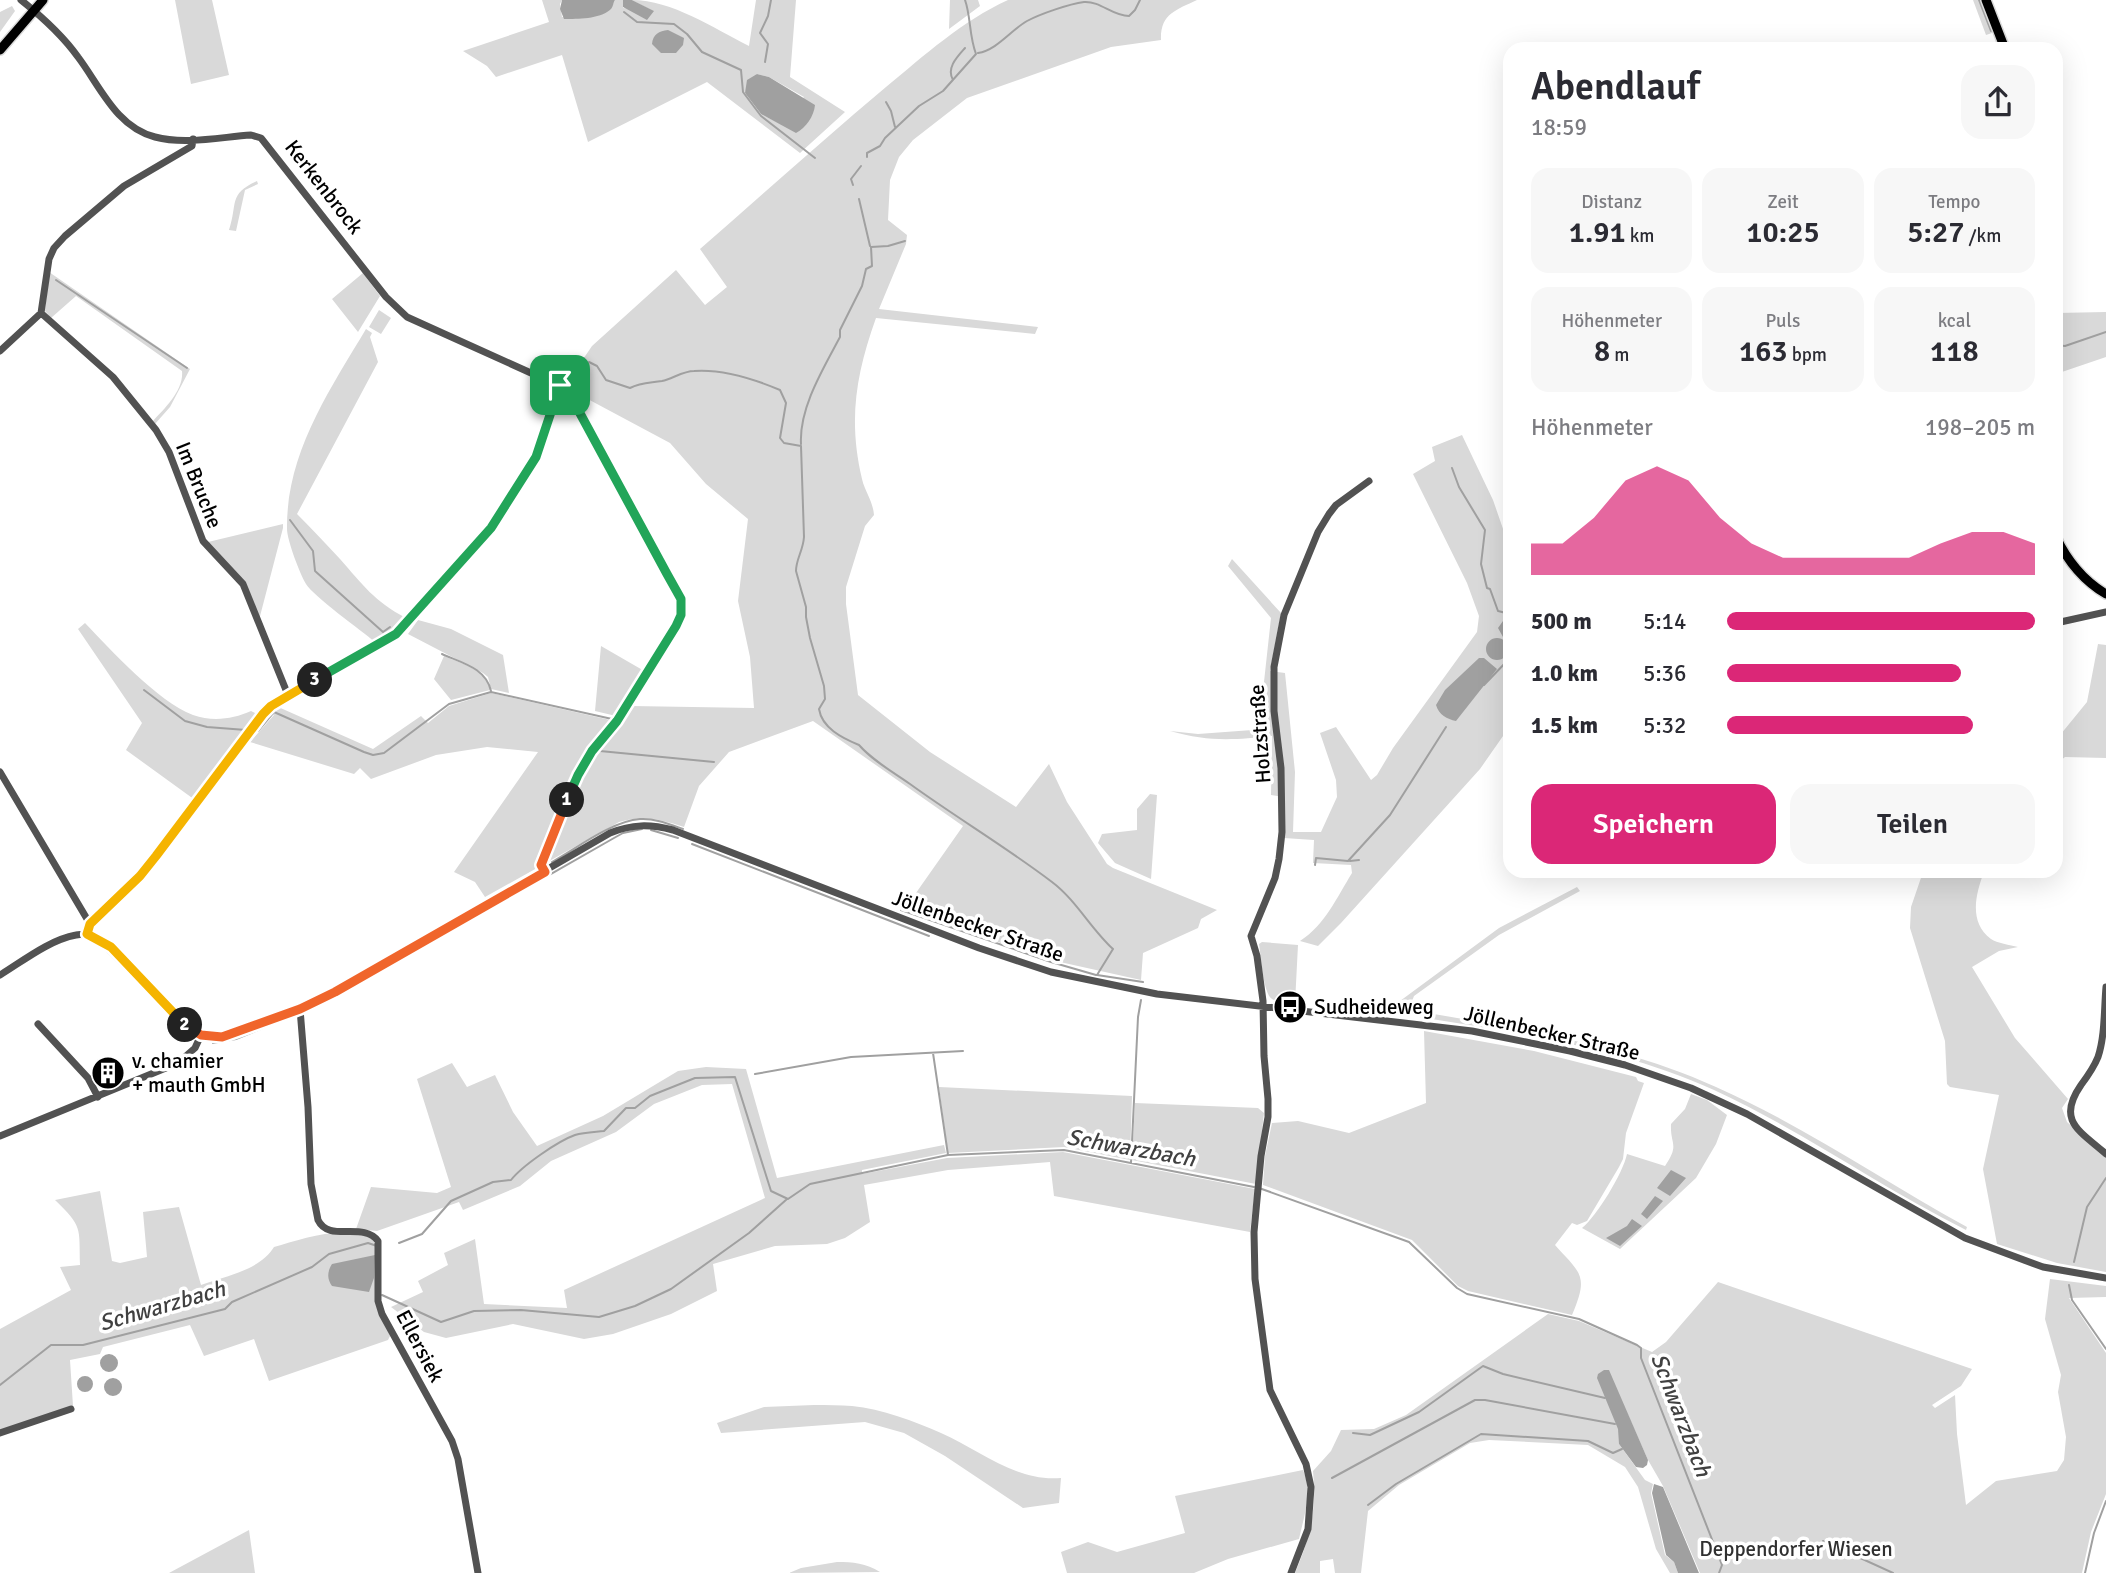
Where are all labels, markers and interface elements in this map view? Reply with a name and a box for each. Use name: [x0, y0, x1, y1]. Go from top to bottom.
text: Abendlauf: [1531, 63, 1700, 110]
button: share: [1961, 65, 2035, 139]
text: 18:59: [1531, 113, 1587, 142]
street label: Kerkenbrock: [279, 135, 369, 240]
text: Distanz: [1581, 190, 1642, 214]
text: Zeit: [1767, 190, 1799, 214]
text: Tempo: [1928, 190, 1981, 214]
text: 1.91: [1569, 214, 1626, 251]
text: 10:25: [1746, 214, 1820, 251]
text: 5:27: [1907, 214, 1964, 251]
text: km: [1626, 224, 1655, 248]
text: /km: [1964, 224, 2001, 248]
text: Höhenmeter: [1561, 309, 1662, 333]
text: Puls: [1766, 309, 1800, 333]
text: kcal: [1938, 309, 1971, 333]
text: 8: [1594, 333, 1610, 370]
text: 163: [1739, 333, 1788, 370]
text: 118: [1930, 333, 1979, 370]
text: m: [1610, 343, 1629, 367]
text: bpm: [1788, 343, 1827, 367]
pin: [530, 355, 590, 415]
icon: arrive: [541, 366, 579, 404]
text: Höhenmeter: [1531, 413, 1653, 442]
text: 198–205 m: [1925, 413, 2035, 442]
street label: Im Bruche: [170, 438, 228, 532]
text: 500 m: [1531, 607, 1592, 636]
text: 5:14: [1643, 607, 1686, 636]
text: 1.0 km: [1531, 659, 1598, 688]
text: 5:36: [1643, 659, 1686, 688]
pin: 3: [298, 662, 332, 698]
text: 3: [309, 667, 320, 691]
street label: Holzstraße: [1244, 683, 1276, 785]
text: 1.5 km: [1531, 711, 1598, 740]
text: 5:32: [1643, 711, 1686, 740]
pin: 1: [550, 782, 584, 818]
button: Speichern: [1531, 784, 1776, 864]
button: Teilen: [1790, 784, 2035, 864]
text: 1: [561, 787, 572, 811]
street label: Jöllenbecker Straße: [889, 884, 1067, 968]
bus stop icon: Sudheideweg: [1271, 988, 1309, 1026]
place label: Sudheideweg: [1314, 994, 1434, 1020]
street label: Jöllenbecker Straße: [1462, 1000, 1642, 1066]
pin: 2: [168, 1007, 202, 1042]
text: 2: [179, 1012, 190, 1036]
place label: v. chamier + mauth GmbH: [132, 1048, 266, 1098]
building icon: v. chamier + mauth GmbH: [89, 1054, 127, 1092]
water label: Schwarzbach: [1065, 1122, 1199, 1174]
water label: Schwarzbach: [96, 1274, 230, 1338]
street label: Ellersiek: [390, 1305, 450, 1387]
water label: Schwarzbach: [1644, 1349, 1718, 1482]
park label: Deppendorfer Wiesen: [1699, 1536, 1893, 1562]

